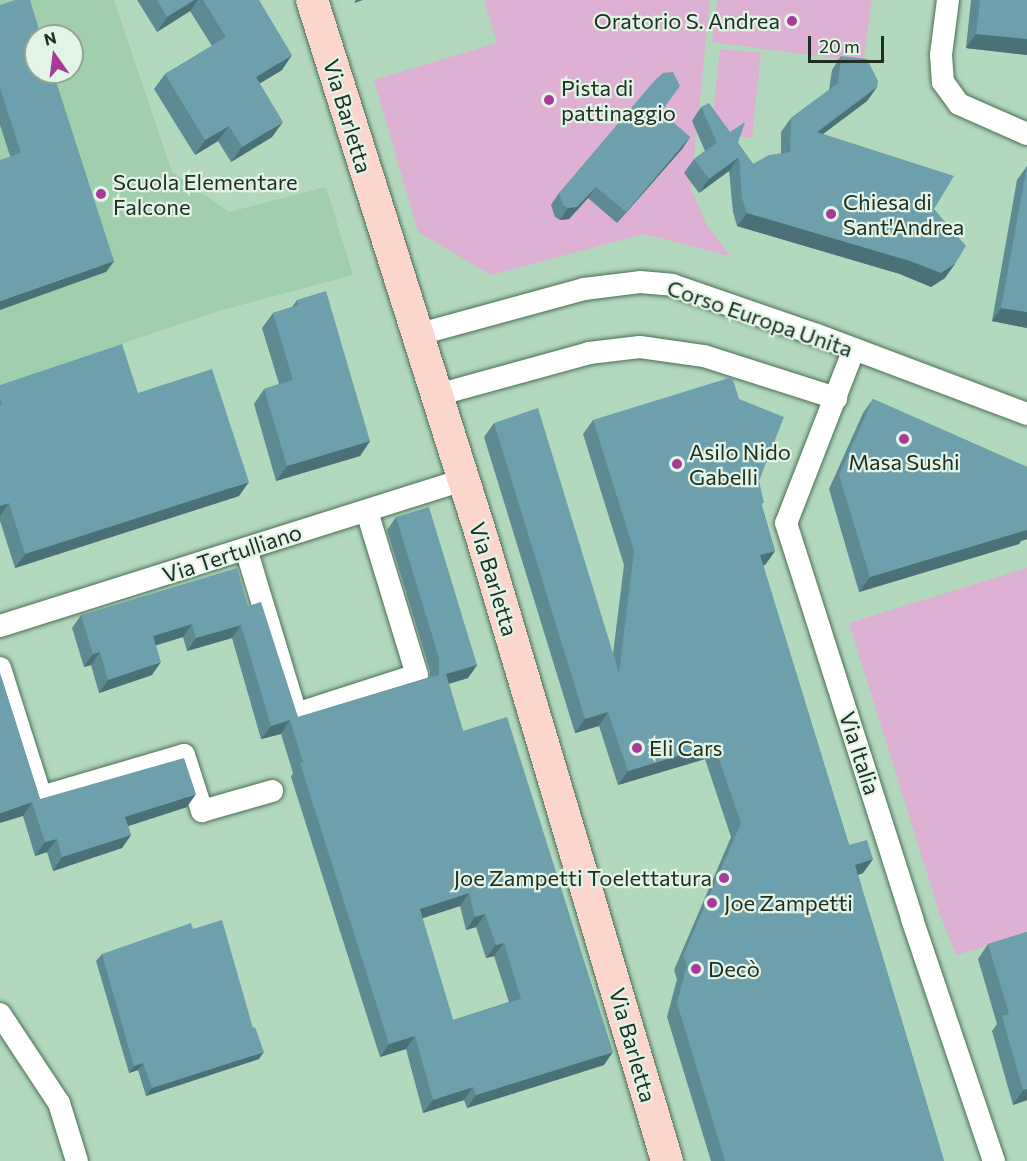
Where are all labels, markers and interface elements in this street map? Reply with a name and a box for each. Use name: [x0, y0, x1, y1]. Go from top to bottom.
place label: Oratorio S. Andrea: [594, 8, 780, 34]
marker: Oratorio S. Andrea: [785, 14, 799, 28]
north arrow: [24, 24, 84, 84]
scale bar: [811, 24, 888, 62]
text: N: [42, 27, 58, 49]
text: 20 m: [819, 35, 860, 57]
street label: Via Barletta: [318, 56, 378, 176]
place label: Pista di pattinaggio: [561, 74, 676, 125]
marker: Pista di pattinaggio: [542, 93, 556, 107]
place label: Scuola Elementare Falcone: [113, 168, 298, 220]
marker: Scuola Elementare Falcone: [94, 187, 108, 201]
place label: Chiesa di Sant'Andrea: [843, 188, 964, 240]
marker: Chiesa di Sant'Andrea: [824, 207, 838, 221]
street label: Corso Europa Unita: [664, 274, 856, 362]
marker: Masa Sushi: [897, 432, 911, 446]
place label: Asilo Nido Gabelli: [689, 438, 791, 490]
place label: Masa Sushi: [848, 449, 960, 475]
marker: Asilo Nido Gabelli: [670, 457, 684, 471]
street label: Via Tertulliano: [159, 518, 305, 588]
street label: Via Barletta: [464, 519, 524, 639]
street label: Via Italia: [834, 708, 886, 798]
place label: Eli Cars: [649, 735, 723, 761]
marker: Eli Cars: [630, 741, 644, 755]
place label: Joe Zampetti Toelettatura: [454, 865, 712, 891]
marker: Joe Zampetti Toelettatura: [717, 871, 731, 885]
place label: Joe Zampetti: [724, 890, 853, 916]
marker: Joe Zampetti: [705, 896, 719, 910]
place label: Decò: [708, 956, 760, 982]
marker: Decò: [689, 962, 703, 976]
street label: Via Barletta: [604, 985, 662, 1105]

